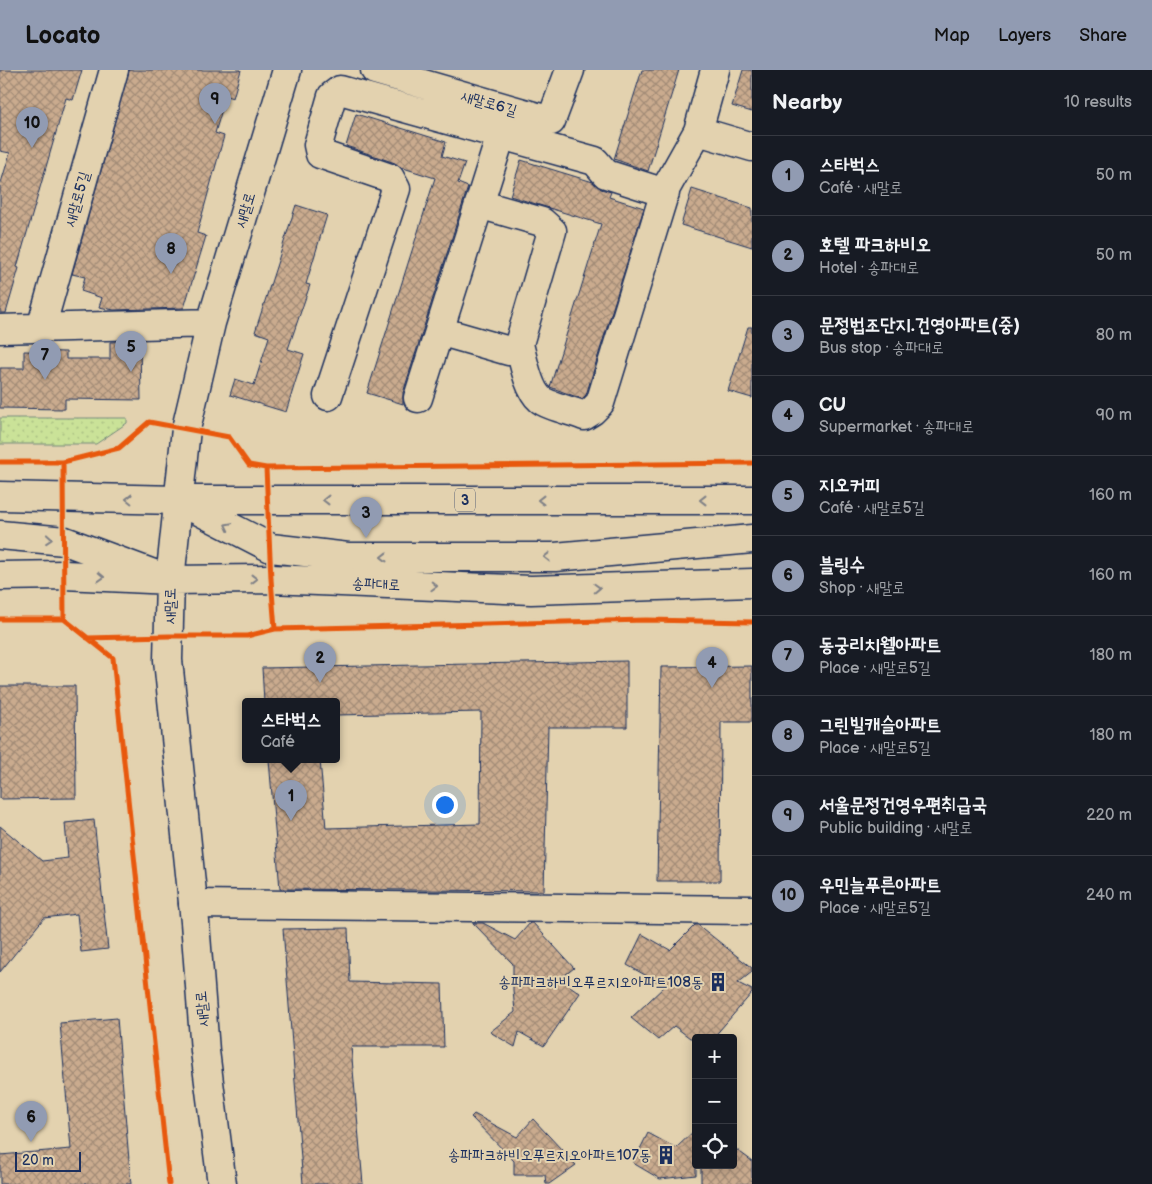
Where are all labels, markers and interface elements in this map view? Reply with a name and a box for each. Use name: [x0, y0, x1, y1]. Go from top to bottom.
text: Locato: [25, 21, 100, 50]
text: Map: [934, 25, 970, 46]
text: Layers: [998, 25, 1051, 46]
text: Share: [1079, 25, 1127, 46]
pin: 9: [199, 83, 231, 124]
street label: 새말로6길: [459, 86, 519, 121]
text: Nearby: [772, 90, 842, 115]
text: 10 results: [1064, 93, 1132, 112]
pin: 10: [16, 107, 48, 148]
text: 스타벅스: [819, 154, 880, 177]
text: 1: [785, 166, 791, 185]
text: 50 m: [1096, 166, 1132, 185]
street label: 새말로5길: [61, 169, 94, 229]
text: Café · 새말로: [819, 179, 902, 198]
street label: 새말로: [231, 190, 260, 230]
pin: 8: [155, 233, 187, 274]
text: 호텔 파크하비오: [819, 234, 931, 257]
text: 2: [783, 246, 793, 265]
text: 50 m: [1096, 246, 1132, 265]
text: Hotel · 송파대로: [819, 259, 919, 278]
text: 문정법조단지.건영아파트(중): [819, 314, 1020, 337]
text: 3: [783, 326, 793, 345]
text: 80 m: [1096, 326, 1132, 345]
pin: 5: [115, 331, 147, 372]
pin: 7: [29, 339, 61, 380]
text: Bus stop · 송파대로: [819, 339, 944, 358]
text: CU: [819, 394, 846, 417]
text: 4: [783, 406, 793, 425]
text: 90 m: [1096, 406, 1132, 425]
text: Supermarket · 송파대로: [819, 418, 974, 437]
text: 지오커피: [819, 474, 880, 497]
text: 5: [783, 486, 793, 505]
text: 160 m: [1089, 486, 1132, 505]
road number: 3: [455, 488, 475, 512]
one-way arrow: [125, 494, 133, 505]
one-way arrow: [322, 495, 330, 505]
one-way arrow: [537, 495, 544, 505]
one-way arrow: [699, 495, 707, 505]
pin: 3: [350, 497, 382, 538]
text: Café · 새말로5길: [819, 499, 925, 518]
one-way arrow: [224, 522, 233, 532]
one-way arrow: [45, 534, 53, 545]
one-way arrow: [380, 552, 388, 562]
one-way arrow: [542, 552, 550, 562]
text: 블링수: [819, 554, 865, 577]
text: 6: [783, 566, 793, 585]
text: 160 m: [1089, 566, 1132, 585]
one-way arrow: [98, 572, 105, 582]
one-way arrow: [250, 574, 258, 584]
street label: 송파대로: [352, 574, 400, 595]
text: Shop · 새말로: [819, 579, 905, 598]
one-way arrow: [430, 581, 438, 592]
one-way arrow: [594, 583, 602, 593]
street label: 새말로: [161, 588, 180, 624]
text: 동궁리치웰아파트: [819, 634, 941, 657]
pin: 2: [304, 642, 336, 683]
text: 7: [784, 646, 792, 665]
text: 180 m: [1090, 646, 1132, 665]
pin: 4: [696, 647, 728, 688]
text: Place · 새말로5길: [819, 659, 931, 678]
popup: [242, 698, 340, 763]
text: 스타벅스: [260, 709, 322, 732]
text: 그린빌캐슬아파트: [819, 714, 941, 737]
text: 8: [783, 726, 793, 745]
text: 180 m: [1090, 726, 1132, 745]
text: Café: [260, 733, 295, 752]
text: Place · 새말로5길: [819, 739, 931, 758]
pin: 1: [275, 780, 307, 821]
your location: [432, 792, 458, 818]
text: 서울문정건영우편취급국: [819, 794, 987, 817]
text: 9: [783, 806, 793, 825]
text: 220 m: [1086, 806, 1132, 825]
text: Public building · 새말로: [819, 819, 972, 838]
text: 우민늘푸른아파트: [819, 874, 941, 897]
text: 10: [780, 886, 796, 905]
text: 240 m: [1086, 886, 1132, 905]
text: Place · 새말로5길: [819, 899, 931, 918]
building icon: 송파파크하비오푸르지오아파트108동: [707, 971, 729, 993]
place label: 송파파크하비오푸르지오아파트108동: [499, 973, 703, 992]
street label: 새말로: [191, 990, 214, 1028]
map controls: [692, 1034, 737, 1169]
button: +: [692, 1034, 737, 1079]
button: −: [692, 1079, 737, 1124]
pin: 6: [15, 1101, 47, 1142]
button: locate: [692, 1124, 737, 1169]
building icon: 송파파크하비오푸르지오아파트107동: [655, 1144, 677, 1166]
place label: 송파파크하비오푸르지오아파트107동: [448, 1146, 651, 1165]
scale bar: [15, 1149, 81, 1172]
text: 20 m: [22, 1152, 54, 1169]

